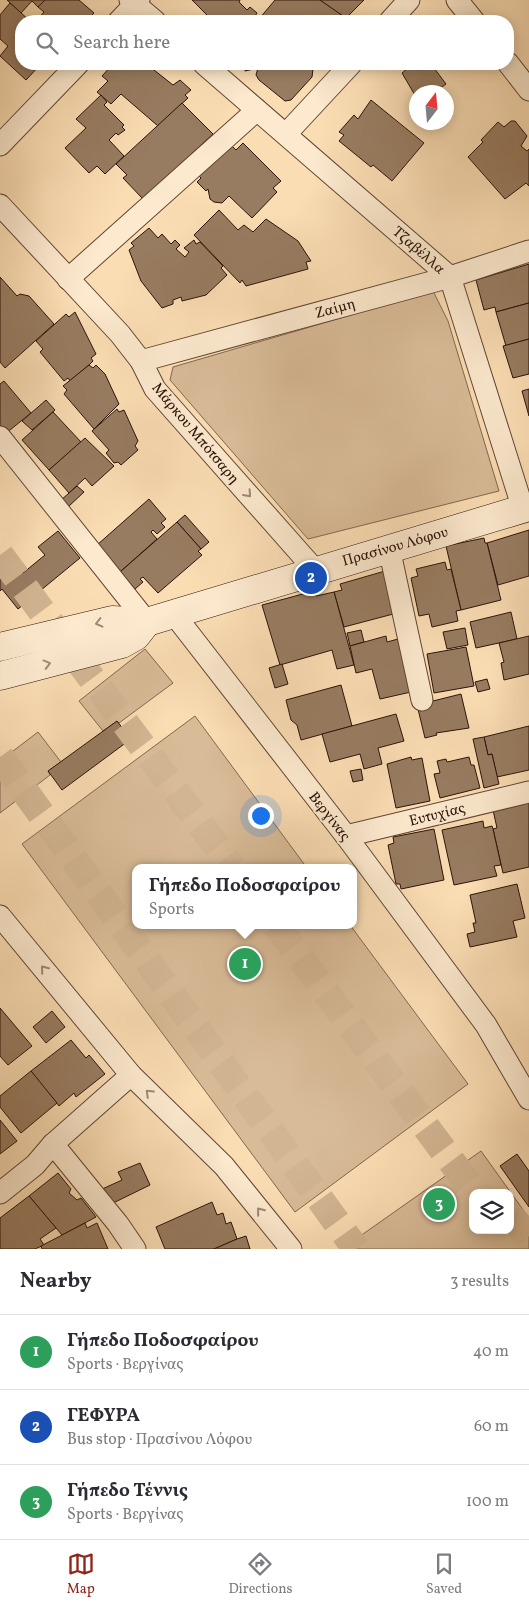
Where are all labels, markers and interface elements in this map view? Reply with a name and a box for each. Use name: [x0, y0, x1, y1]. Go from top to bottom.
search box: [15, 15, 514, 70]
icon: search: [33, 29, 61, 57]
text: Search here: [73, 30, 170, 56]
north arrow: [409, 85, 454, 130]
street label: Τζαβέλλα: [387, 222, 449, 280]
street label: Ζαίμη: [313, 294, 358, 325]
street label: Μάρκου Μπότσαρη: [146, 379, 244, 489]
one-way arrow: [242, 488, 251, 497]
street label: Πρασίνου Λόφου: [340, 522, 451, 573]
pin: 2: [295, 559, 327, 597]
one-way arrow: [94, 617, 103, 628]
one-way arrow: [43, 659, 51, 669]
street label: Βεργίνας: [303, 788, 355, 846]
street label: Ευτυχίας: [407, 798, 468, 833]
your location: [248, 803, 274, 829]
popup: [132, 864, 357, 929]
text: Γήπεδο Ποδοσφαίρου: [149, 873, 340, 899]
text: Sports: [149, 899, 194, 921]
pin: 1: [229, 945, 261, 983]
one-way arrow: [41, 966, 49, 975]
one-way arrow: [146, 1090, 155, 1099]
pin: 3: [423, 1185, 455, 1223]
map controls: [469, 1189, 514, 1234]
button: layers: [469, 1189, 514, 1234]
one-way arrow: [257, 1207, 266, 1216]
text: Nearby: [20, 1267, 91, 1296]
text: 3 results: [450, 1271, 509, 1293]
text: Γήπεδο Ποδοσφαίρου: [67, 1328, 258, 1354]
text: 1: [33, 1341, 39, 1363]
text: 40 m: [473, 1341, 509, 1363]
text: Sports · Βεργίνας: [67, 1354, 184, 1376]
text: ΓΕΦΥΡΑ: [67, 1403, 140, 1429]
text: 2: [32, 1416, 40, 1438]
text: 60 m: [474, 1416, 509, 1438]
text: Bus stop · Πρασίνου Λόφου: [67, 1429, 252, 1451]
text: Γήπεδο Τέννις: [67, 1478, 188, 1504]
text: 3: [32, 1491, 40, 1513]
text: 100 m: [466, 1491, 509, 1513]
text: Sports · Βεργίνας: [67, 1504, 184, 1526]
tab: Map: [67, 1550, 95, 1599]
tab: Directions: [228, 1550, 293, 1599]
tab: Saved: [426, 1550, 462, 1599]

